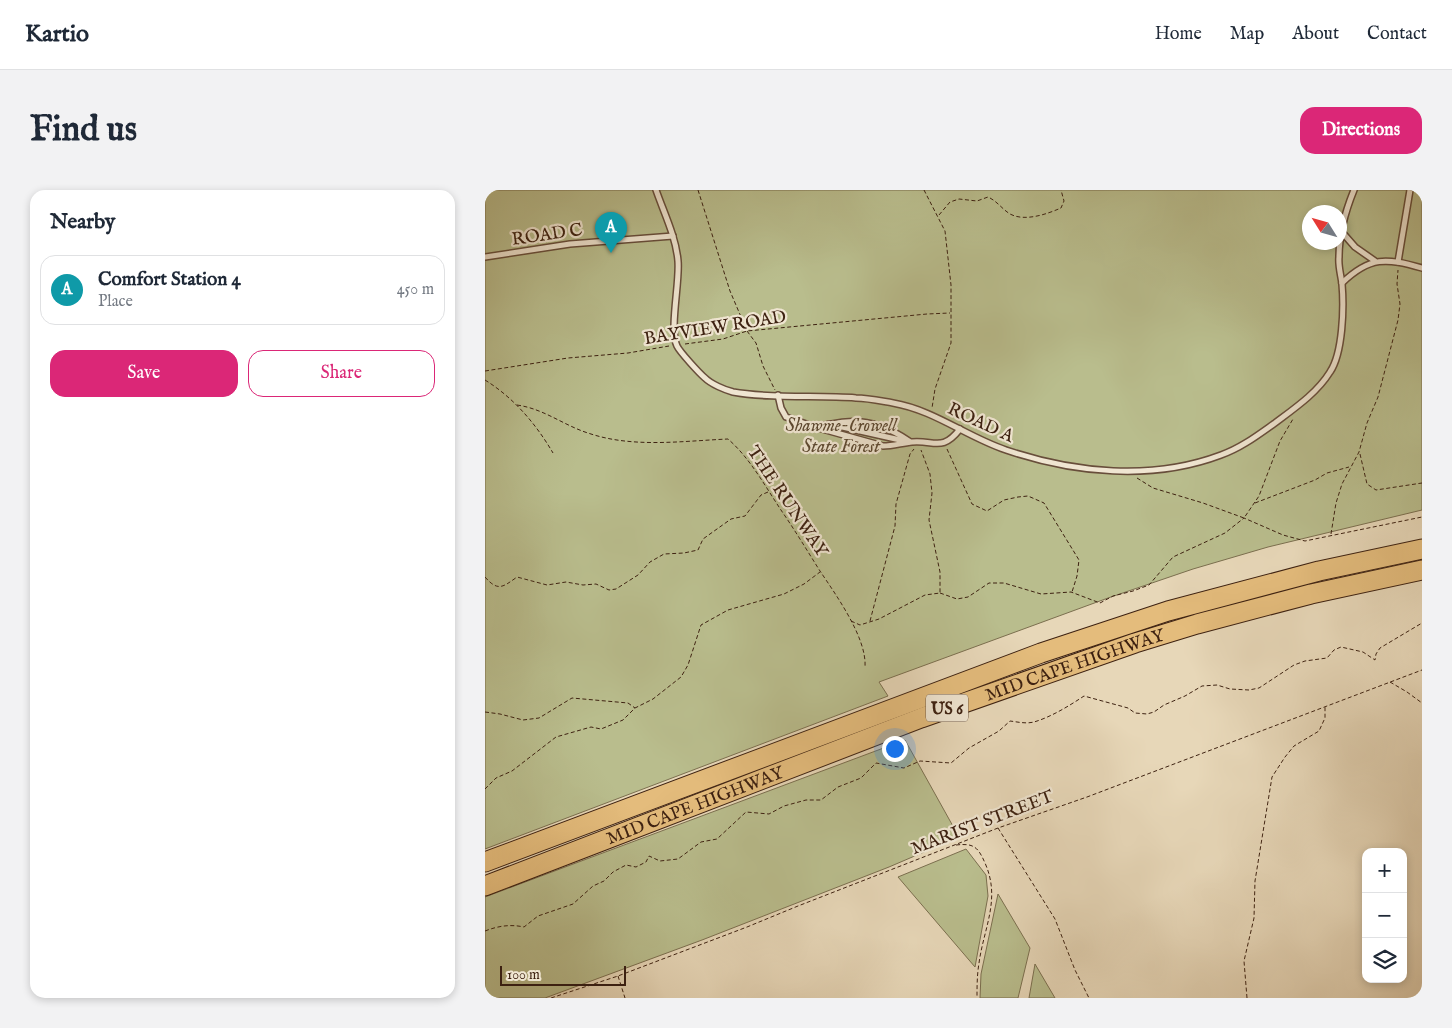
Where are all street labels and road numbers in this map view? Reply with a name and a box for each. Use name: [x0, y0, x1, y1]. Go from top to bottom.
street label: ROAD C: [510, 219, 584, 252]
street label: BAYVIEW ROAD: [643, 306, 788, 351]
street label: ROAD A: [944, 398, 1018, 449]
street label: THE RUNWAY: [741, 442, 833, 562]
street label: MID CAPE HIGHWAY: [983, 624, 1168, 708]
road number: US 6: [926, 694, 968, 722]
street label: MID CAPE HIGHWAY: [604, 762, 788, 851]
street label: MARIST STREET: [908, 786, 1057, 861]

